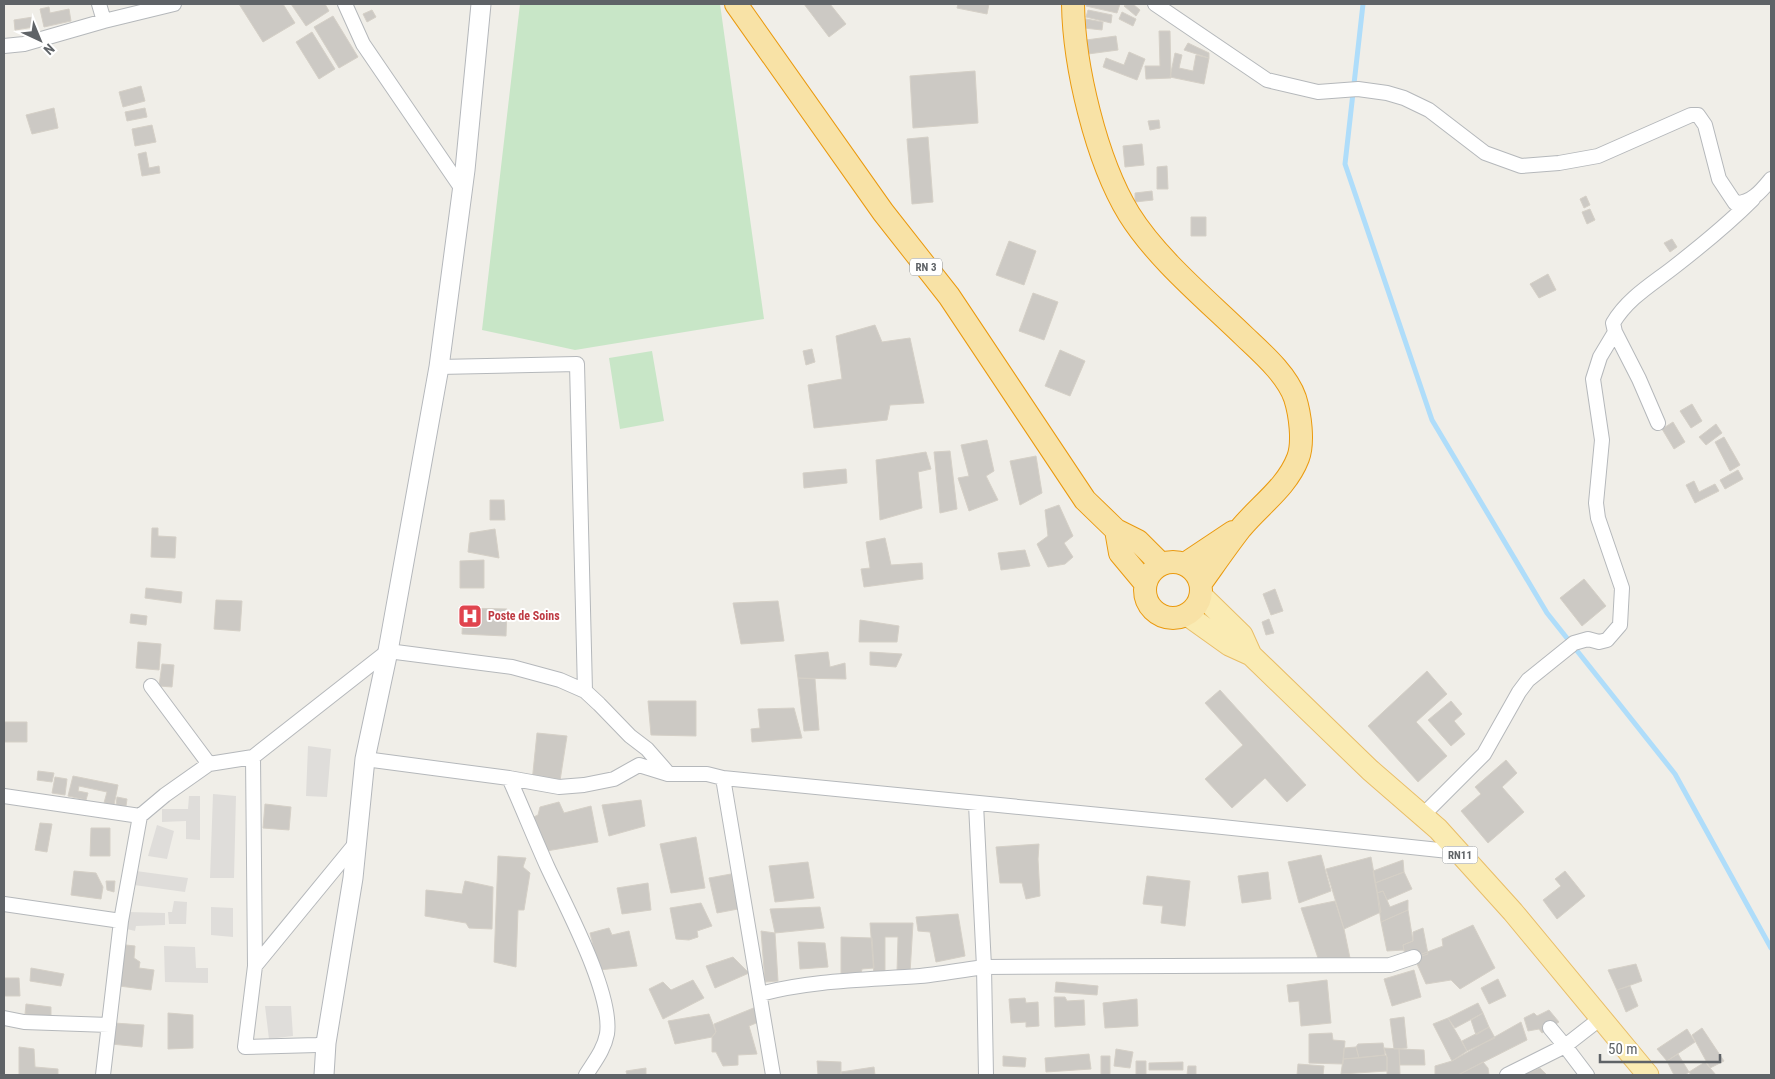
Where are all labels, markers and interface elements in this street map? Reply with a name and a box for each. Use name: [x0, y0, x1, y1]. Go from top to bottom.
north arrow: [15, 15, 65, 65]
text: N: [40, 41, 58, 58]
road number: RN 3: [910, 258, 942, 276]
hospital icon: Poste de Soins: [457, 603, 483, 629]
place label: Poste de Soins: [488, 609, 560, 623]
road number: RN11: [1442, 846, 1478, 864]
scale bar: [1600, 1032, 1720, 1064]
text: 50 m: [1608, 1040, 1638, 1058]

